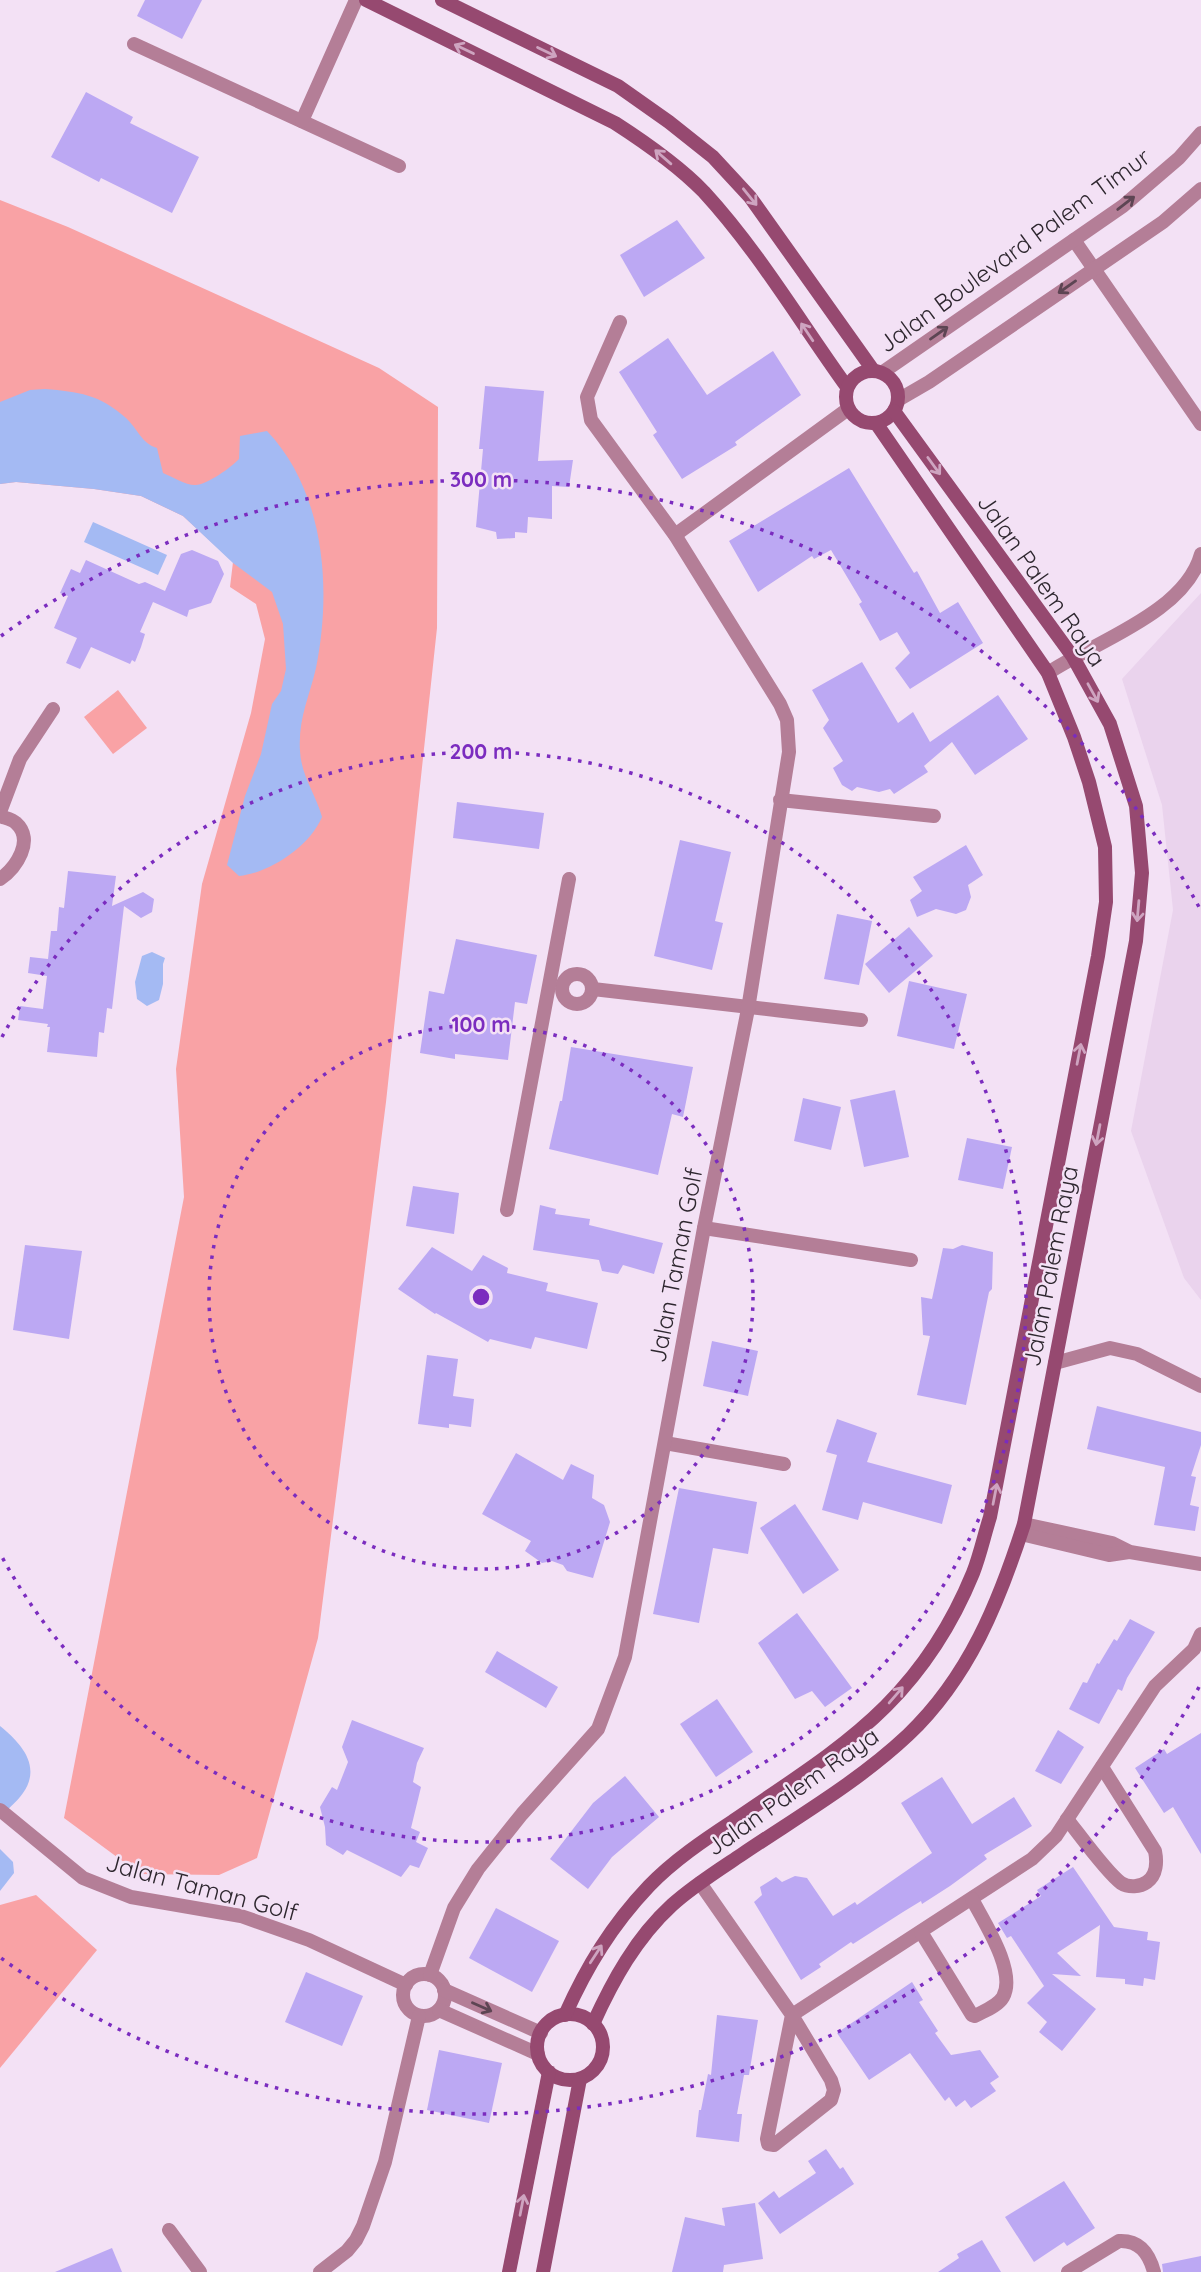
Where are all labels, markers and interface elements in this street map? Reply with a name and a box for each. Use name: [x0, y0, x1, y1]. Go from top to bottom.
one-way arrow: [454, 41, 475, 55]
one-way arrow: [536, 45, 557, 59]
street label: Jalan Boulevard Palem Timur: [872, 141, 1156, 359]
one-way arrow: [654, 149, 672, 165]
one-way arrow: [742, 188, 758, 206]
one-way arrow: [1116, 195, 1134, 211]
one-way arrow: [1058, 280, 1077, 295]
one-way arrow: [800, 323, 814, 342]
one-way arrow: [929, 326, 948, 340]
one-way arrow: [927, 457, 942, 475]
text: 300 m: [450, 466, 512, 492]
street label: Jalan Palem Raya: [971, 488, 1113, 672]
one-way arrow: [1086, 682, 1100, 702]
text: 200 m: [450, 738, 512, 764]
one-way arrow: [1131, 900, 1144, 922]
text: 100 m: [451, 1011, 511, 1037]
one-way arrow: [1073, 1043, 1086, 1066]
one-way arrow: [1091, 1123, 1105, 1146]
street label: Jalan Palem Raya: [1016, 1163, 1084, 1369]
street label: Jalan Taman Golf: [641, 1165, 709, 1365]
centre of rings: [469, 1285, 493, 1309]
one-way arrow: [988, 1483, 1002, 1506]
one-way arrow: [888, 1686, 904, 1704]
street label: Jalan Palem Raya: [700, 1720, 884, 1862]
street label: Jalan Taman Golf: [103, 1847, 302, 1927]
one-way arrow: [588, 1945, 603, 1964]
one-way arrow: [471, 2001, 493, 2014]
one-way arrow: [516, 2194, 529, 2217]

